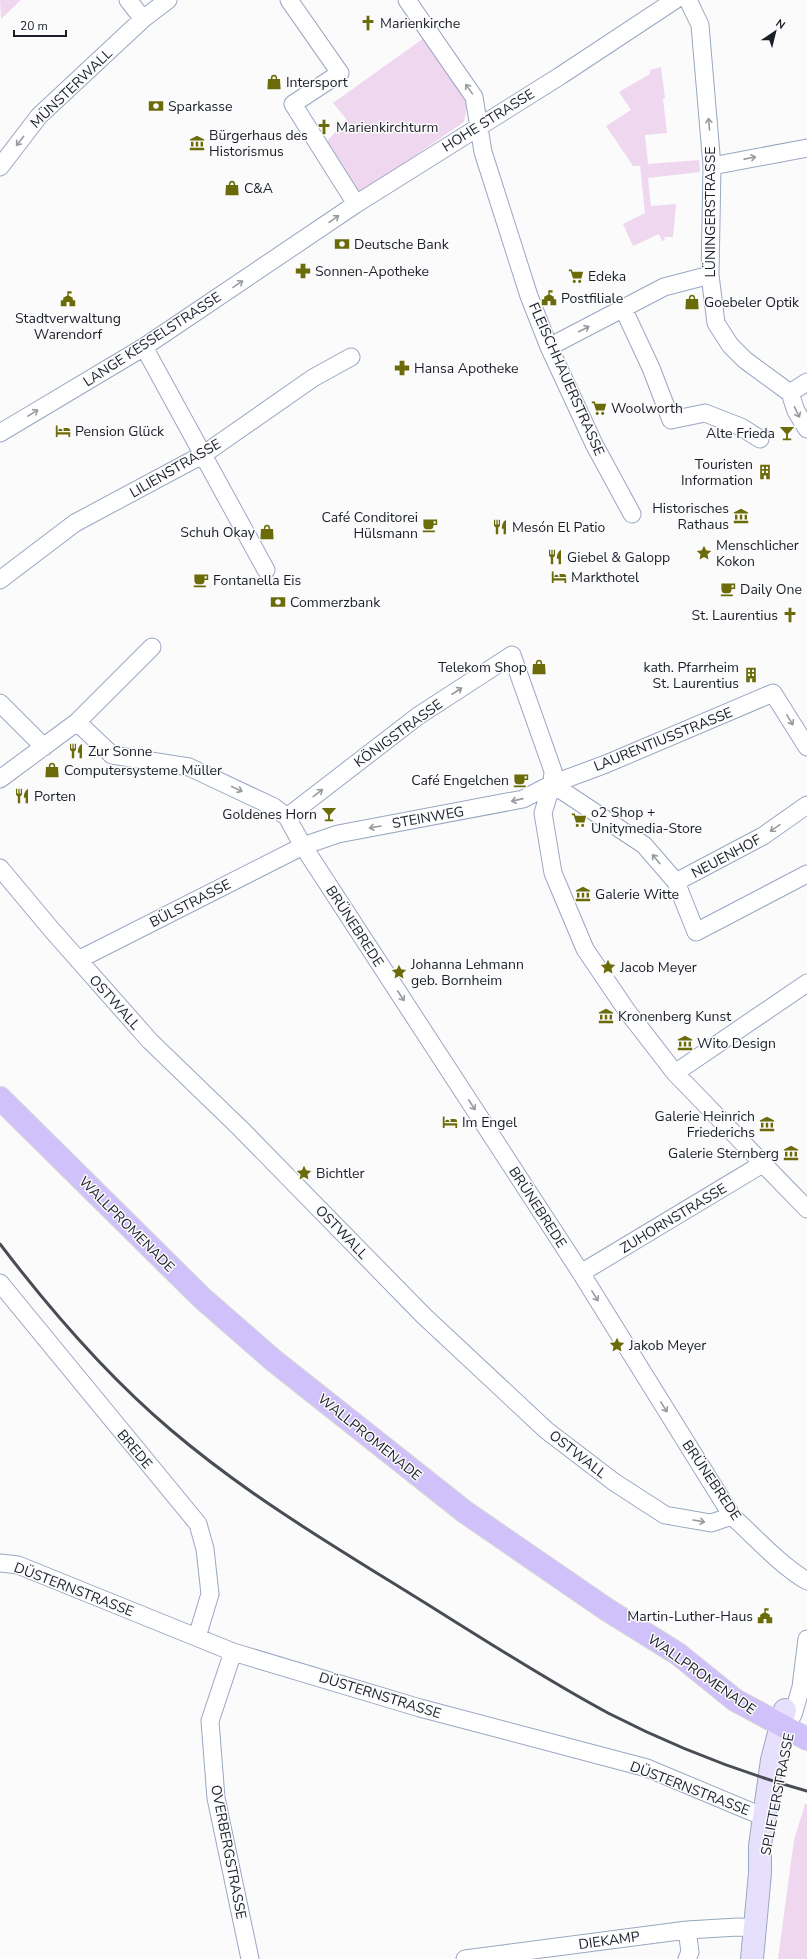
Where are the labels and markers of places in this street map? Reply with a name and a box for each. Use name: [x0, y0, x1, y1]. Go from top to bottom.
church icon: Marienkirche: [359, 14, 377, 32]
place label: Marienkirche: [380, 14, 460, 33]
shop icon: Intersport: [265, 73, 283, 91]
place label: Intersport: [286, 73, 348, 92]
bank icon: Sparkasse: [147, 97, 165, 115]
place label: Sparkasse: [168, 97, 232, 116]
church icon: Marienkirchturm: [315, 118, 333, 136]
place label: Marienkirchturm: [336, 118, 438, 137]
place label: Bürgerhaus des Historismus: [209, 126, 308, 161]
museum icon: Bürgerhaus des Historismus: [188, 134, 206, 152]
shop icon: C&A: [223, 179, 241, 197]
place label: C&A: [244, 179, 273, 198]
bank icon: Deutsche Bank: [333, 235, 351, 253]
place label: Deutsche Bank: [354, 235, 450, 254]
pharmacy icon: Sonnen-Apotheke: [294, 262, 312, 280]
place label: Sonnen-Apotheke: [315, 262, 429, 281]
supermarket icon: Edeka: [567, 267, 585, 285]
place label: Edeka: [588, 267, 626, 286]
public building icon: Postfiliale: [540, 289, 558, 307]
place label: Postfiliale: [561, 289, 623, 308]
public building icon: Stadtverwaltung Warendorf: [59, 290, 77, 308]
shop icon: Goebeler Optik: [683, 293, 701, 311]
place label: Goebeler Optik: [704, 293, 800, 312]
place label: Stadtverwaltung Warendorf: [15, 309, 121, 344]
pharmacy icon: Hansa Apotheke: [393, 359, 411, 377]
place label: Hansa Apotheke: [414, 359, 518, 378]
supermarket icon: Woolworth: [590, 399, 608, 417]
place label: Woolworth: [611, 399, 683, 418]
hotel icon: Pension Glück: [54, 422, 72, 440]
place label: Pension Glück: [75, 422, 165, 441]
place label: Alte Frieda: [706, 424, 775, 443]
bar icon: Alte Frieda: [778, 424, 796, 442]
place label: Touristen Information: [681, 455, 753, 490]
building icon: Touristen Information: [756, 463, 774, 481]
place label: Historisches Rathaus: [652, 499, 729, 534]
museum icon: Historisches Rathaus: [732, 507, 750, 525]
place label: Café Conditorei Hülsmann: [322, 508, 418, 543]
cafe icon: Café Conditorei Hülsmann: [421, 516, 439, 534]
restaurant icon: Mesón El Patio: [491, 518, 509, 536]
place label: Mesón El Patio: [512, 518, 605, 537]
place label: Schuh Okay: [180, 523, 256, 542]
shop icon: Schuh Okay: [258, 523, 276, 541]
place label: Menschlicher Kokon: [716, 536, 799, 571]
place icon: Menschlicher Kokon: [695, 544, 713, 562]
restaurant icon: Giebel & Galopp: [546, 548, 564, 566]
place label: Giebel & Galopp: [567, 548, 670, 567]
hotel icon: Markthotel: [550, 568, 568, 586]
place label: Markthotel: [571, 568, 640, 587]
cafe icon: Fontanella Eis: [192, 571, 210, 589]
place label: Fontanella Eis: [213, 571, 302, 590]
cafe icon: Daily One: [719, 580, 737, 598]
place label: Daily One: [740, 580, 802, 599]
bank icon: Commerzbank: [269, 593, 287, 611]
place label: Commerzbank: [290, 593, 381, 612]
place label: St. Laurentius: [692, 606, 778, 625]
church icon: St. Laurentius: [781, 606, 799, 624]
place label: Telekom Shop: [438, 658, 527, 677]
shop icon: Telekom Shop: [530, 658, 548, 676]
place label: kath. Pfarrheim St. Laurentius: [643, 658, 739, 693]
building icon: kath. Pfarrheim St. Laurentius: [742, 666, 760, 684]
restaurant icon: Zur Sonne: [67, 742, 85, 760]
place label: Zur Sonne: [88, 742, 152, 761]
shop icon: Computersysteme Müller: [43, 761, 61, 779]
place label: Computersysteme Müller: [64, 761, 222, 780]
place label: Café Engelchen: [411, 771, 509, 790]
cafe icon: Café Engelchen: [512, 771, 530, 789]
restaurant icon: Porten: [13, 787, 31, 805]
place label: Porten: [34, 787, 76, 806]
place label: o2 Shop + Unitymedia-Store: [591, 803, 702, 838]
place label: Goldenes Horn: [222, 805, 317, 824]
bar icon: Goldenes Horn: [320, 805, 338, 823]
supermarket icon: o2 Shop + Unitymedia-Store: [570, 811, 588, 829]
museum icon: Galerie Witte: [574, 885, 592, 903]
place label: Galerie Witte: [595, 885, 679, 904]
place label: Johanna Lehmann geb. Bornheim: [410, 955, 524, 990]
place icon: Jacob Meyer: [599, 958, 617, 976]
place label: Jacob Meyer: [619, 958, 697, 977]
place icon: Johanna Lehmann geb. Bornheim: [390, 963, 408, 981]
museum icon: Kronenberg Kunst: [597, 1007, 615, 1025]
place label: Kronenberg Kunst: [618, 1007, 731, 1026]
museum icon: Wito Design: [676, 1034, 694, 1052]
place label: Wito Design: [697, 1034, 776, 1053]
place label: Galerie Heinrich Friederichs: [655, 1107, 755, 1142]
hotel icon: Im Engel: [441, 1113, 459, 1131]
place label: Im Engel: [462, 1113, 518, 1132]
museum icon: Galerie Heinrich Friederichs: [758, 1115, 776, 1133]
place label: Galerie Sternberg: [668, 1144, 779, 1163]
museum icon: Galerie Sternberg: [782, 1144, 800, 1162]
place icon: Bichtler: [295, 1164, 313, 1182]
place label: Bichtler: [316, 1164, 365, 1183]
place icon: Jakob Meyer: [608, 1336, 626, 1354]
place label: Jakob Meyer: [628, 1336, 706, 1355]
place label: Martin-Luther-Haus: [627, 1607, 753, 1626]
public building icon: Martin-Luther-Haus: [756, 1607, 774, 1625]

